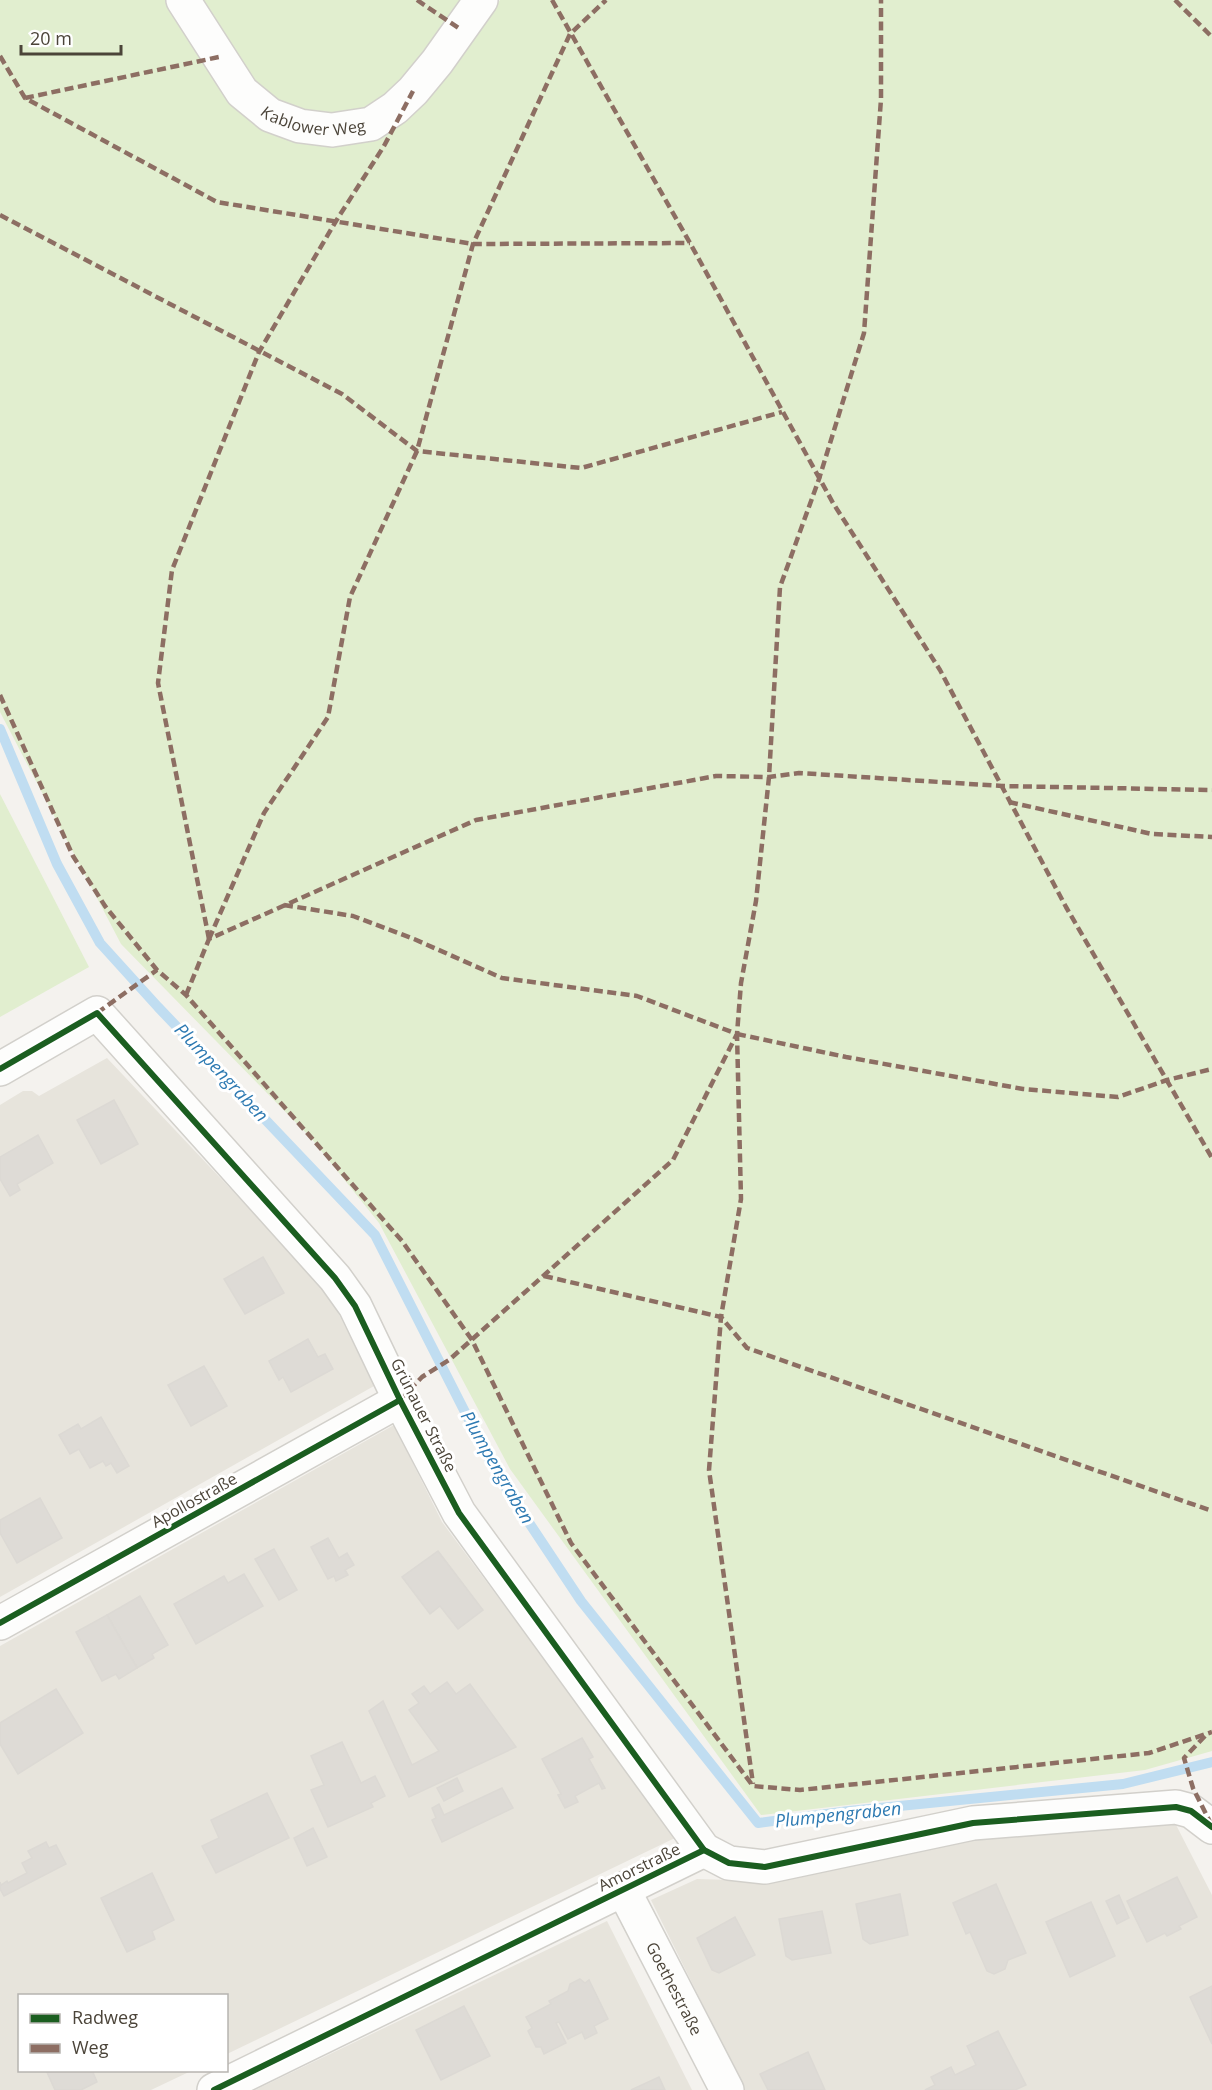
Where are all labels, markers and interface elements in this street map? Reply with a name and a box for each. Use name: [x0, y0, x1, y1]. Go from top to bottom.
scale bar: [21, 18, 122, 56]
text: 20 m: [30, 26, 72, 50]
street label: Kablower Weg: [256, 101, 367, 141]
water label: Plumpengraben: [170, 1017, 274, 1127]
street label: Grünauer Straße: [386, 1354, 462, 1476]
water label: Plumpengraben: [456, 1406, 540, 1528]
street label: Apollostraße: [147, 1467, 241, 1533]
water label: Plumpengraben: [774, 1795, 902, 1833]
street label: Amorstraße: [594, 1838, 684, 1896]
street label: Goethestraße: [641, 1938, 708, 2039]
legend: [18, 1994, 228, 2072]
text: Radweg: [72, 2005, 138, 2029]
text: Weg: [72, 2035, 109, 2059]

